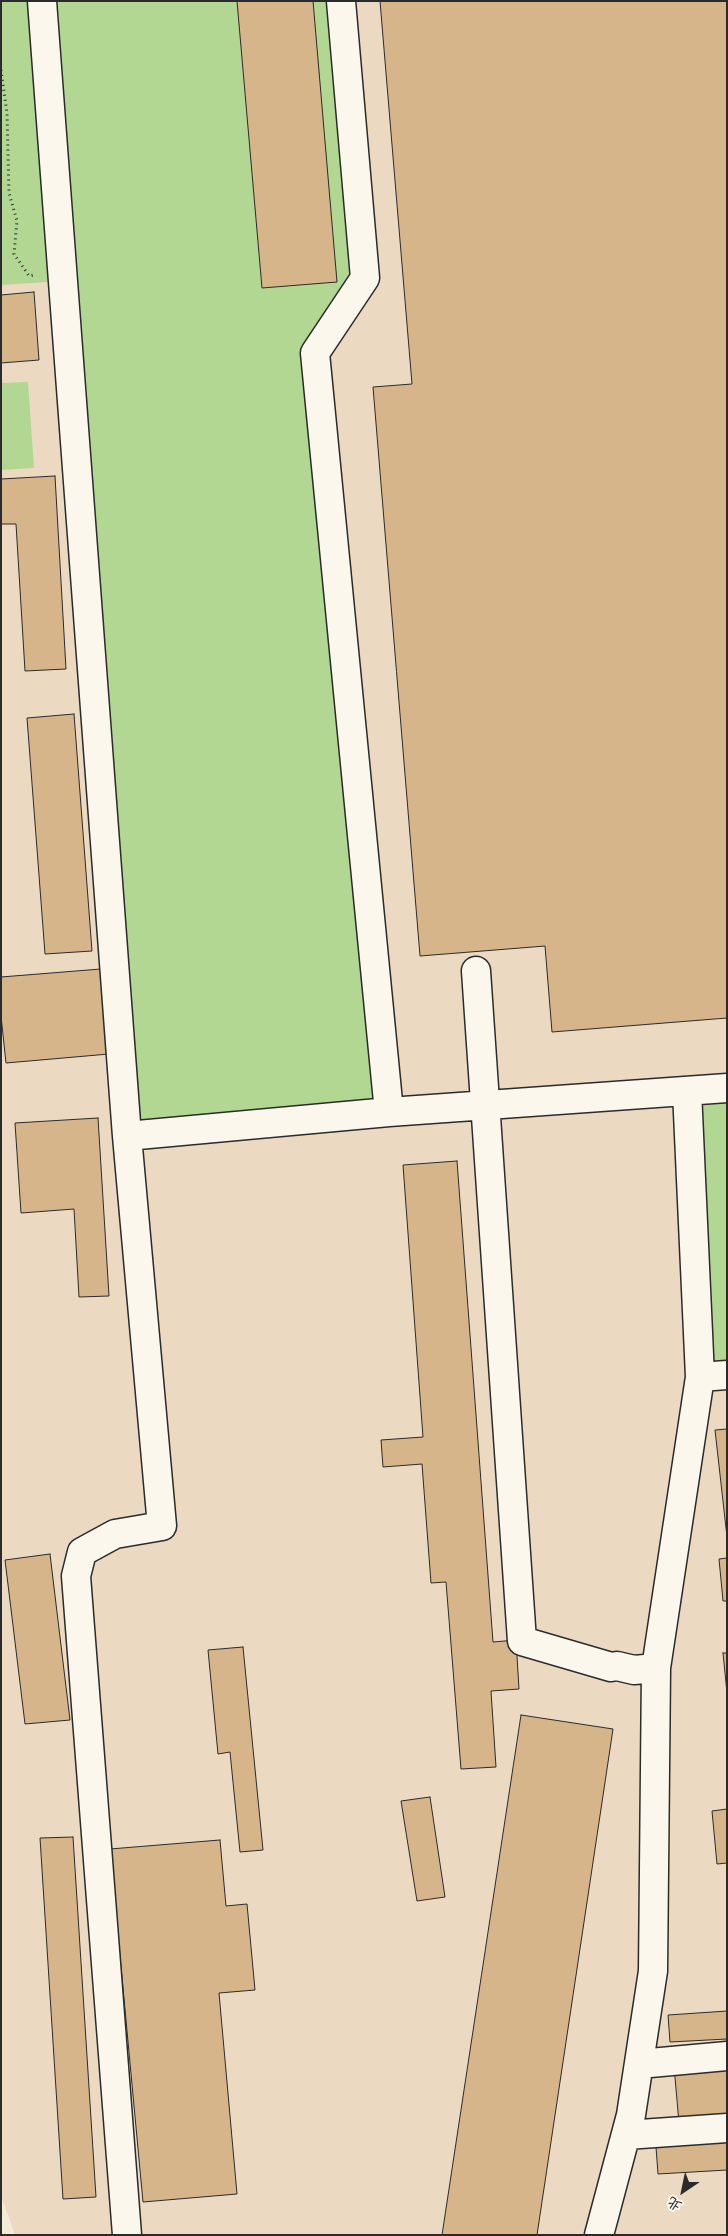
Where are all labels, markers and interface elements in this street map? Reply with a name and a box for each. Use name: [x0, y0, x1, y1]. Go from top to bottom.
north arrow: [658, 2166, 708, 2216]
text: 北: [664, 2193, 685, 2215]

